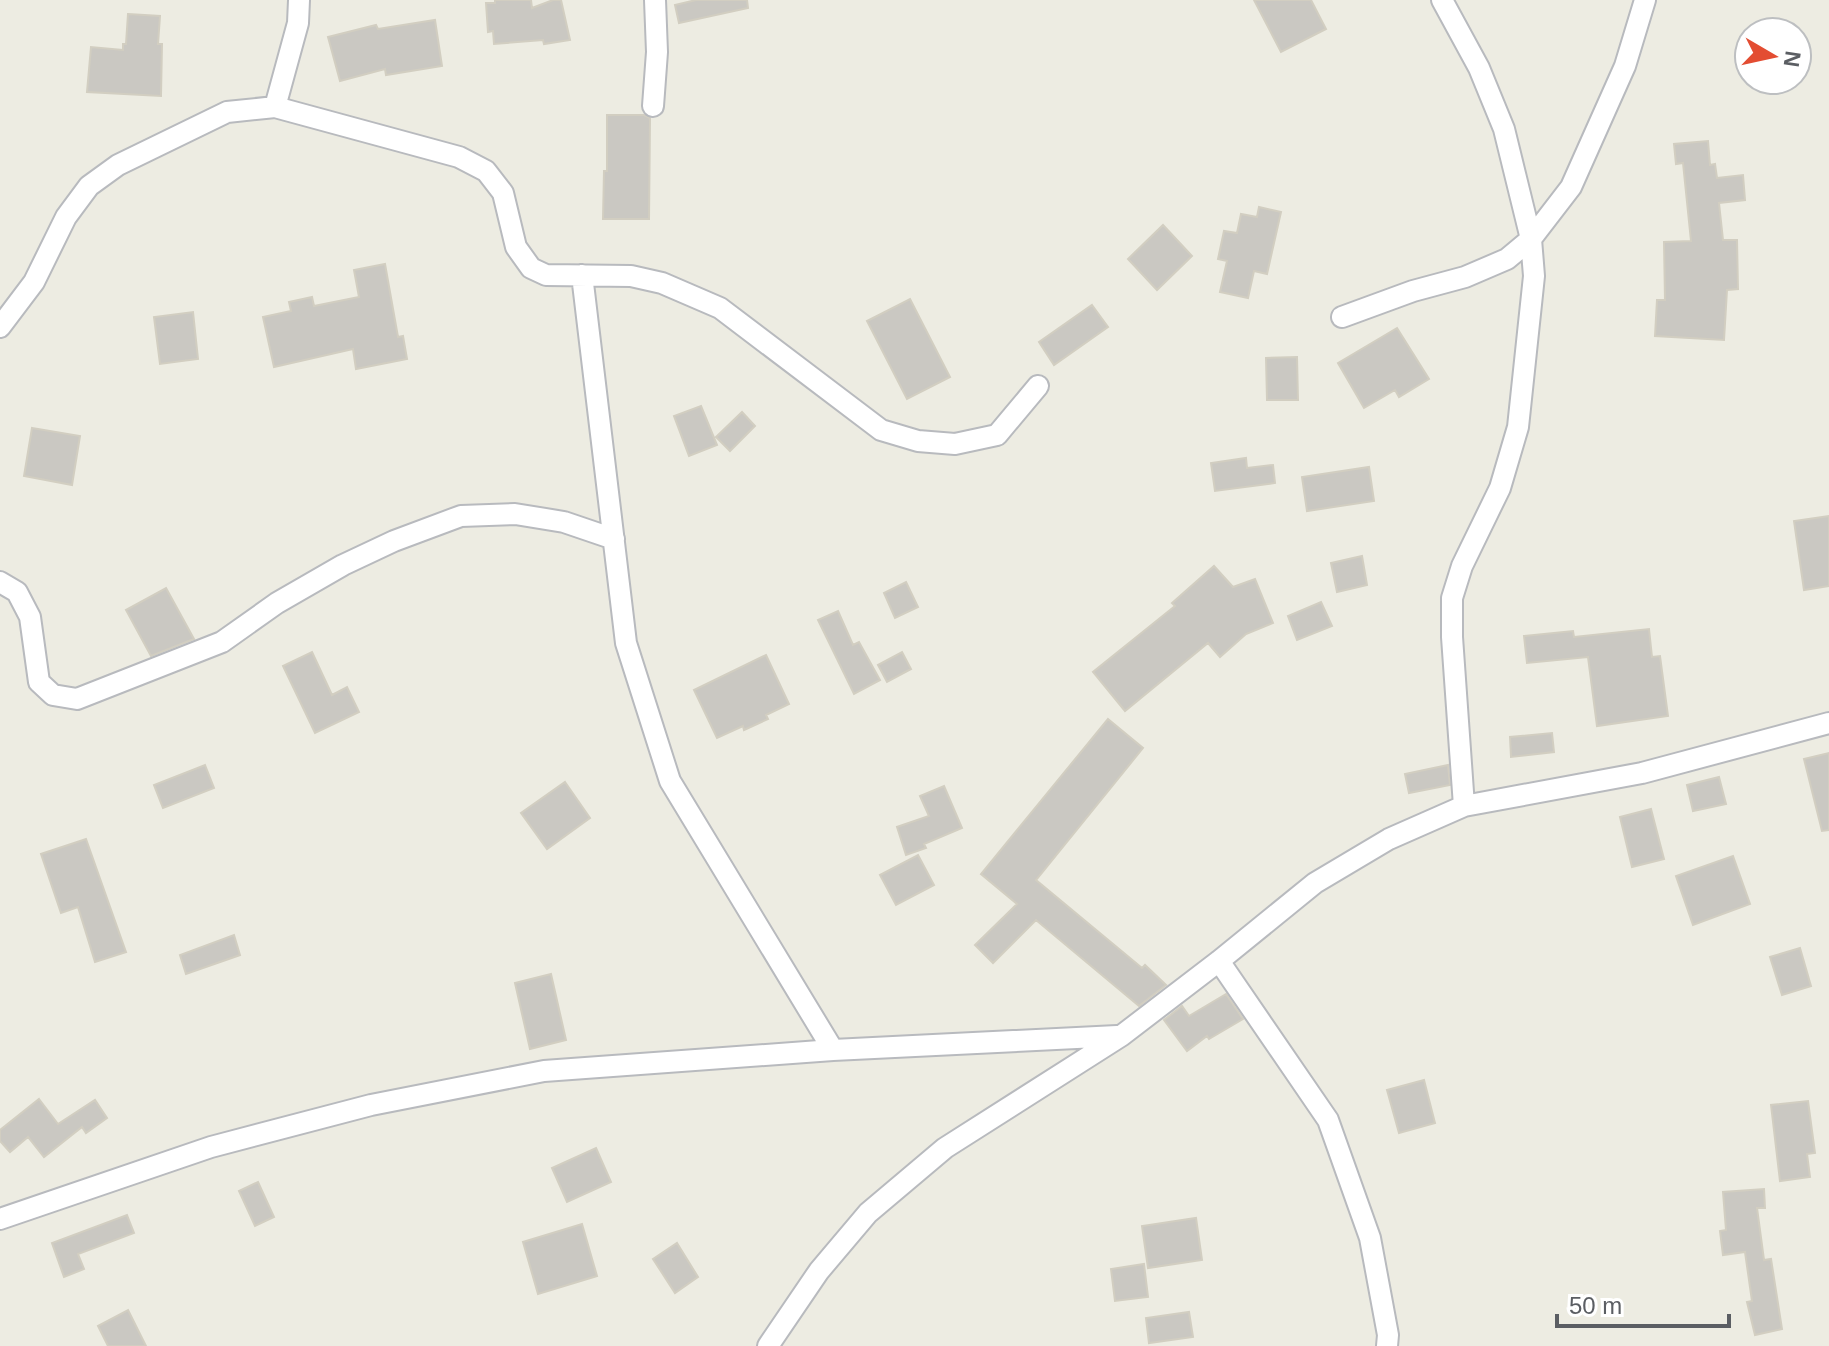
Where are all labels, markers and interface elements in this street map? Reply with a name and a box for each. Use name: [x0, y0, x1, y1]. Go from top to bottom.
north arrow: [1733, 16, 1813, 96]
text: N: [1779, 49, 1806, 69]
scale bar: [1557, 1278, 1729, 1328]
text: 50 m: [1569, 1292, 1622, 1319]

